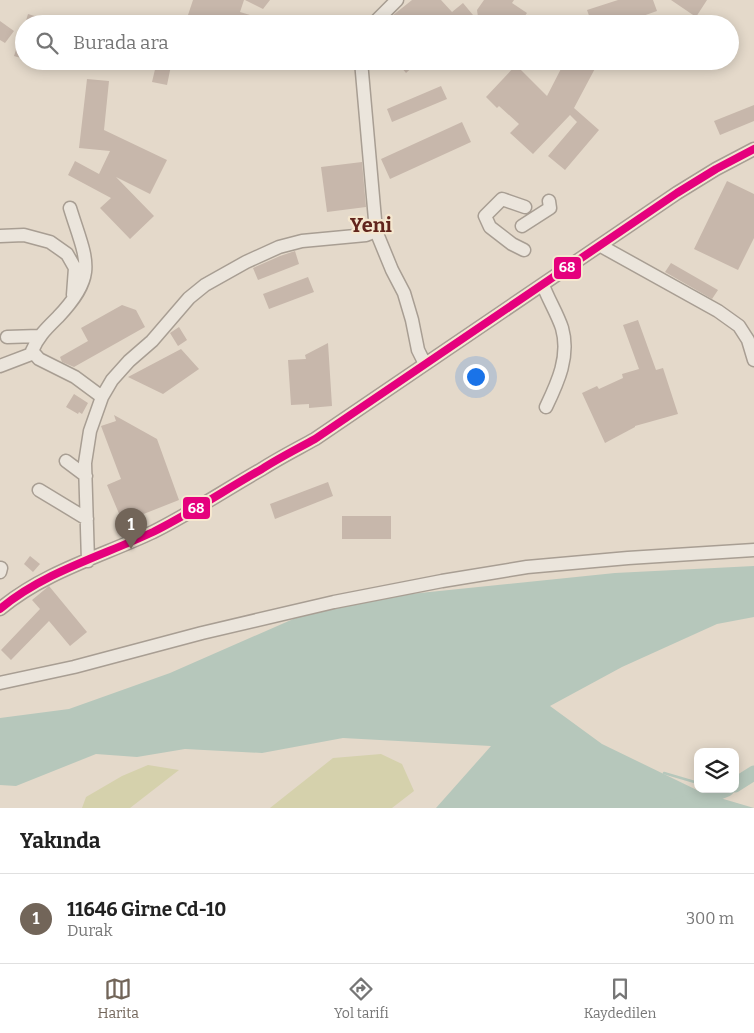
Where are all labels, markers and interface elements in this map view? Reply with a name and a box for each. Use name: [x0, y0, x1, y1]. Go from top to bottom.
search box: [15, 15, 739, 70]
icon: search: [33, 29, 61, 57]
text: Burada ara: [73, 31, 169, 54]
district label: Yeni: [350, 213, 393, 237]
line badge: 68: [553, 256, 582, 280]
text: 68: [559, 259, 575, 276]
your location: [463, 364, 489, 390]
line badge: 68: [182, 496, 211, 520]
text: 68: [188, 500, 204, 517]
pin: 1: [115, 508, 147, 549]
map controls: [694, 748, 739, 793]
button: layers: [694, 748, 739, 793]
text: Yakında: [20, 828, 101, 854]
text: 11646 Girne Cd-10: [67, 898, 226, 921]
text: 1: [33, 909, 39, 928]
text: 300 m: [686, 909, 734, 928]
text: Durak: [67, 921, 113, 940]
tab: Harita: [98, 975, 139, 1022]
tab: Yol tarifi: [334, 975, 389, 1022]
tab: Kaydedilen: [584, 975, 656, 1022]

